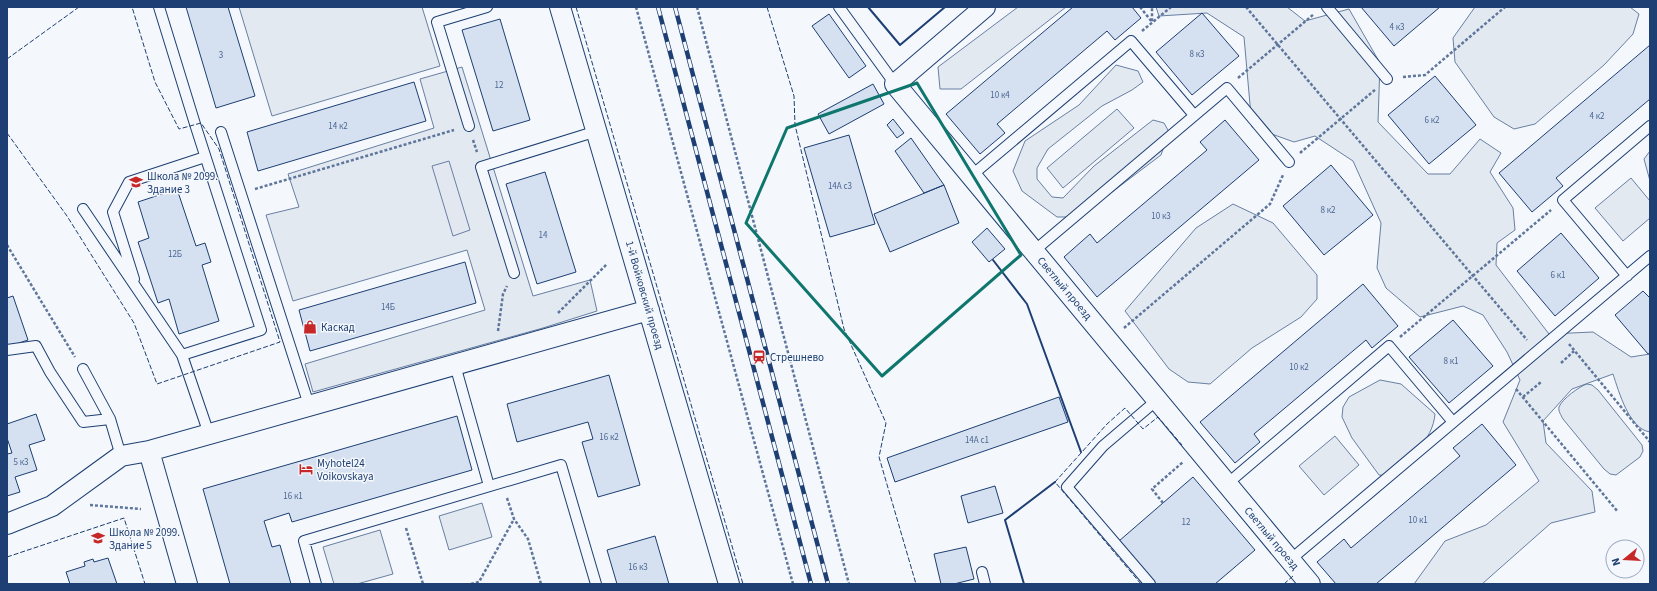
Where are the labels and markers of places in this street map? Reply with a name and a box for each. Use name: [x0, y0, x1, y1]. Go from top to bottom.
place label: Школа № 2099. Здание 3: [147, 169, 218, 197]
school or university icon: Школа № 2099. Здание 3: [128, 174, 144, 190]
shop icon: Каскад: [302, 319, 318, 335]
place label: Каскад: [321, 320, 355, 335]
station icon: Стрешнево: [751, 349, 767, 365]
place label: Стрешнево: [770, 350, 824, 365]
place label: Myhotel24 Voikovskaya: [317, 456, 373, 484]
hotel icon: Myhotel24 Voikovskaya: [298, 461, 314, 477]
place label: Школа № 2099. Здание 5: [109, 525, 180, 553]
school or university icon: Школа № 2099. Здание 5: [90, 530, 106, 546]

